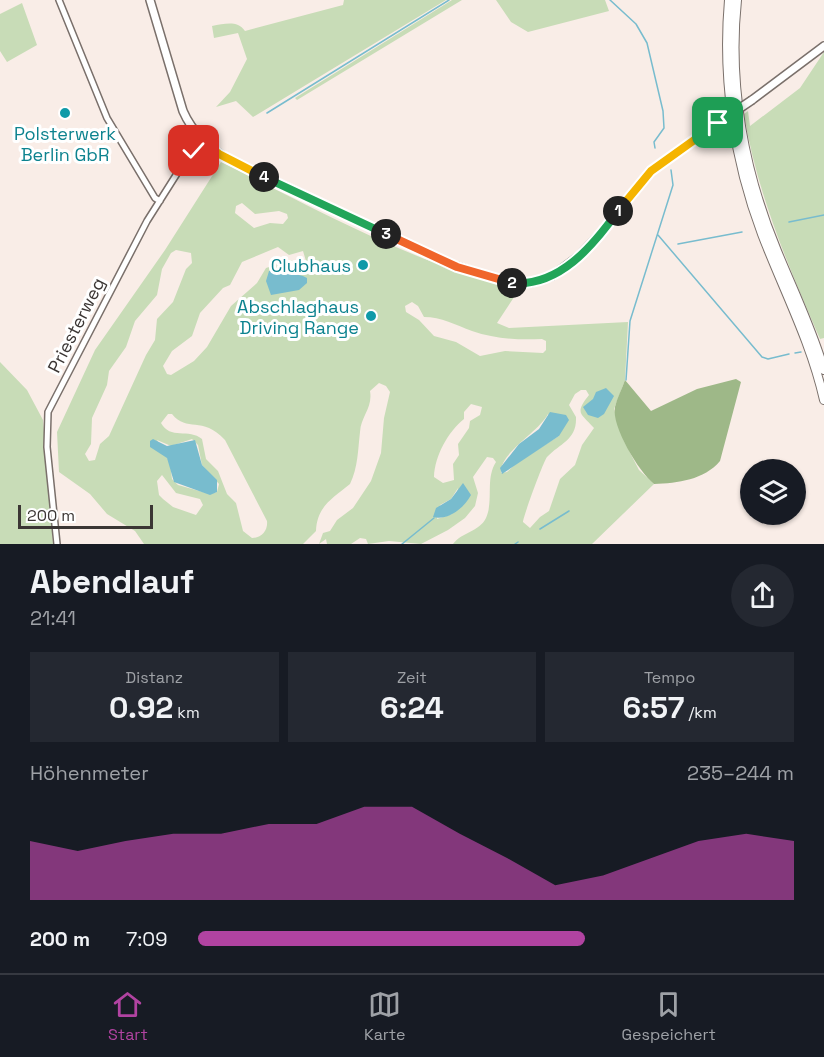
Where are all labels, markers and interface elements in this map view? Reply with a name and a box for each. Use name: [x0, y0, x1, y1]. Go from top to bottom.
pin: [692, 97, 743, 148]
marker: Polsterwerk Berlin GbR: [58, 106, 72, 120]
icon: arrive: [701, 106, 734, 139]
place label: Polsterwerk Berlin GbR: [14, 122, 116, 166]
pin: [168, 125, 219, 176]
icon: check: [177, 134, 210, 167]
pin: 4: [249, 162, 279, 192]
text: 4: [259, 166, 269, 187]
pin: 1: [603, 196, 633, 226]
text: 1: [614, 200, 622, 221]
pin: 3: [371, 219, 401, 249]
text: 3: [381, 223, 391, 244]
place label: Clubhaus: [271, 254, 351, 277]
marker: Clubhaus: [356, 258, 370, 272]
pin: 2: [497, 268, 527, 298]
text: 2: [507, 272, 517, 293]
street label: Priesterweg: [42, 274, 110, 376]
place label: Abschlaghaus Driving Range: [237, 295, 359, 339]
marker: Abschlaghaus Driving Range: [364, 309, 378, 323]
map controls: [740, 459, 806, 525]
button: layers: [740, 459, 806, 525]
scale bar: [18, 502, 153, 530]
text: 200 m: [27, 505, 75, 526]
text: Abendlauf: [30, 561, 195, 603]
button: share: [731, 564, 794, 627]
text: 21:41: [30, 605, 76, 631]
text: Distanz: [126, 667, 183, 688]
text: Zeit: [397, 667, 427, 688]
text: Tempo: [644, 667, 695, 688]
text: 0.92: [109, 688, 173, 727]
text: 6:24: [380, 688, 444, 727]
text: 6:57: [623, 688, 684, 727]
text: km: [173, 702, 200, 723]
text: /km: [684, 702, 717, 723]
text: Höhenmeter: [30, 760, 149, 786]
text: 235–244 m: [687, 760, 794, 786]
text: 200 m: [30, 926, 90, 952]
text: 7:09: [126, 926, 167, 952]
tab: Start: [108, 988, 148, 1045]
tab: Karte: [364, 988, 405, 1045]
tab: Gespeichert: [622, 988, 716, 1045]

